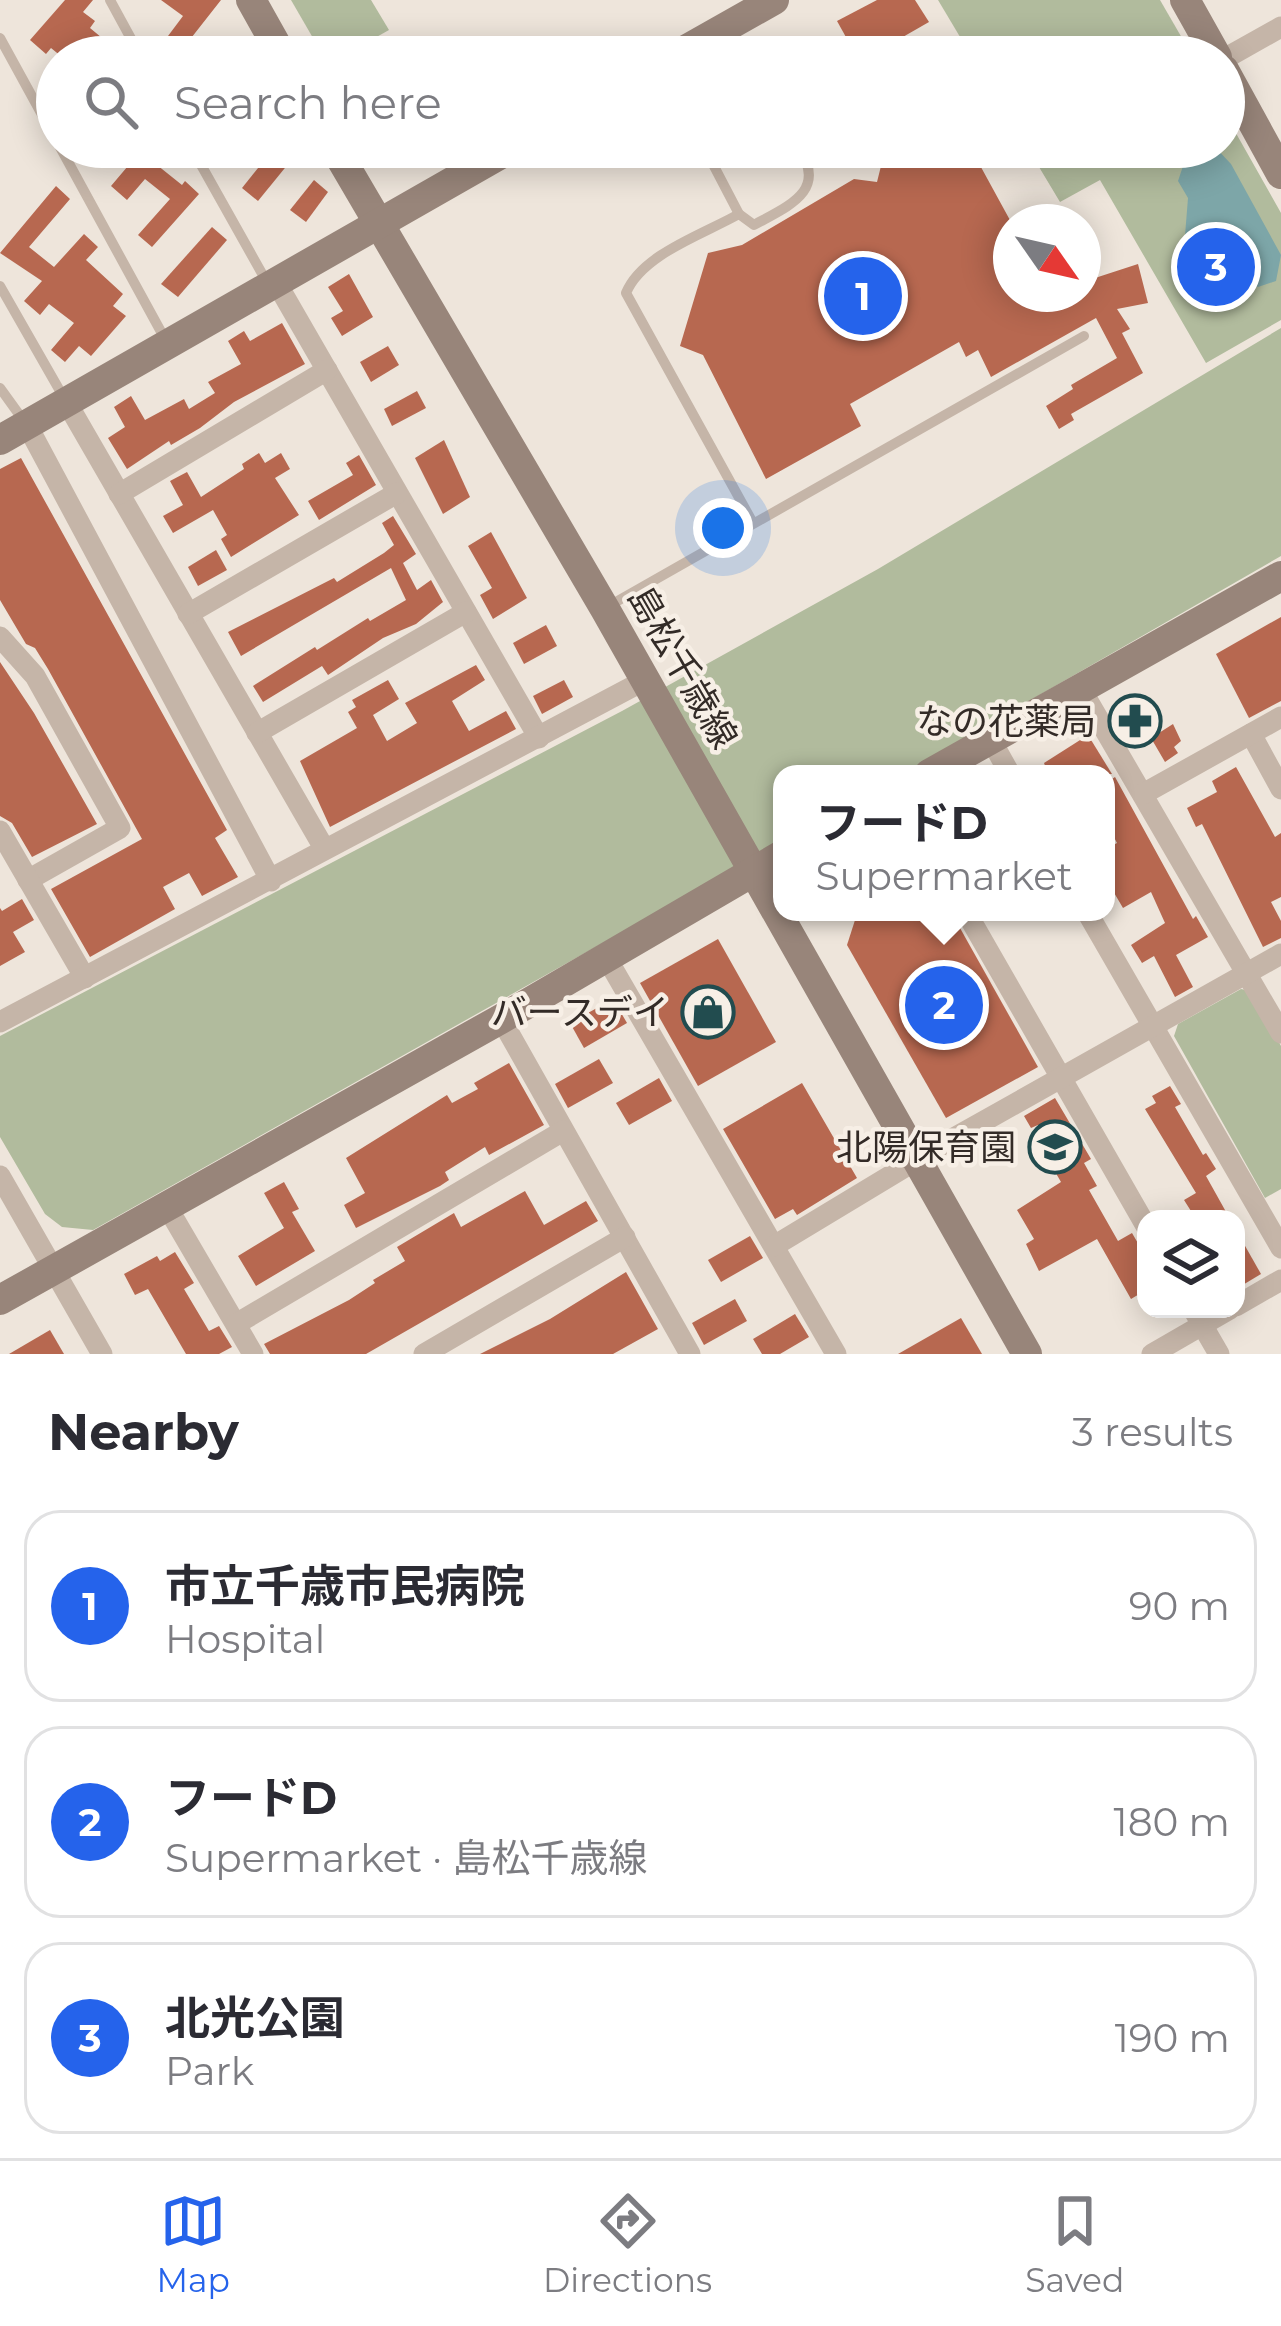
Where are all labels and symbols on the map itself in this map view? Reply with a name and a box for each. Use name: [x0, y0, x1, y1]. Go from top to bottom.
north arrow: [993, 204, 1101, 312]
pin: 3: [1177, 222, 1255, 312]
pin: 1: [824, 251, 902, 341]
your location: [693, 498, 753, 558]
street label: 島松千歳線: [619, 578, 747, 756]
pharmacy icon: なの花薬局: [1107, 693, 1163, 749]
place label: なの花薬局: [916, 699, 1096, 743]
pin: 2: [905, 960, 983, 1050]
shop icon: バースデイ: [680, 984, 736, 1040]
place label: バースデイ: [491, 990, 669, 1034]
school or university icon: 北陽保育園: [1027, 1119, 1083, 1175]
place label: 北陽保育園: [836, 1125, 1016, 1169]

